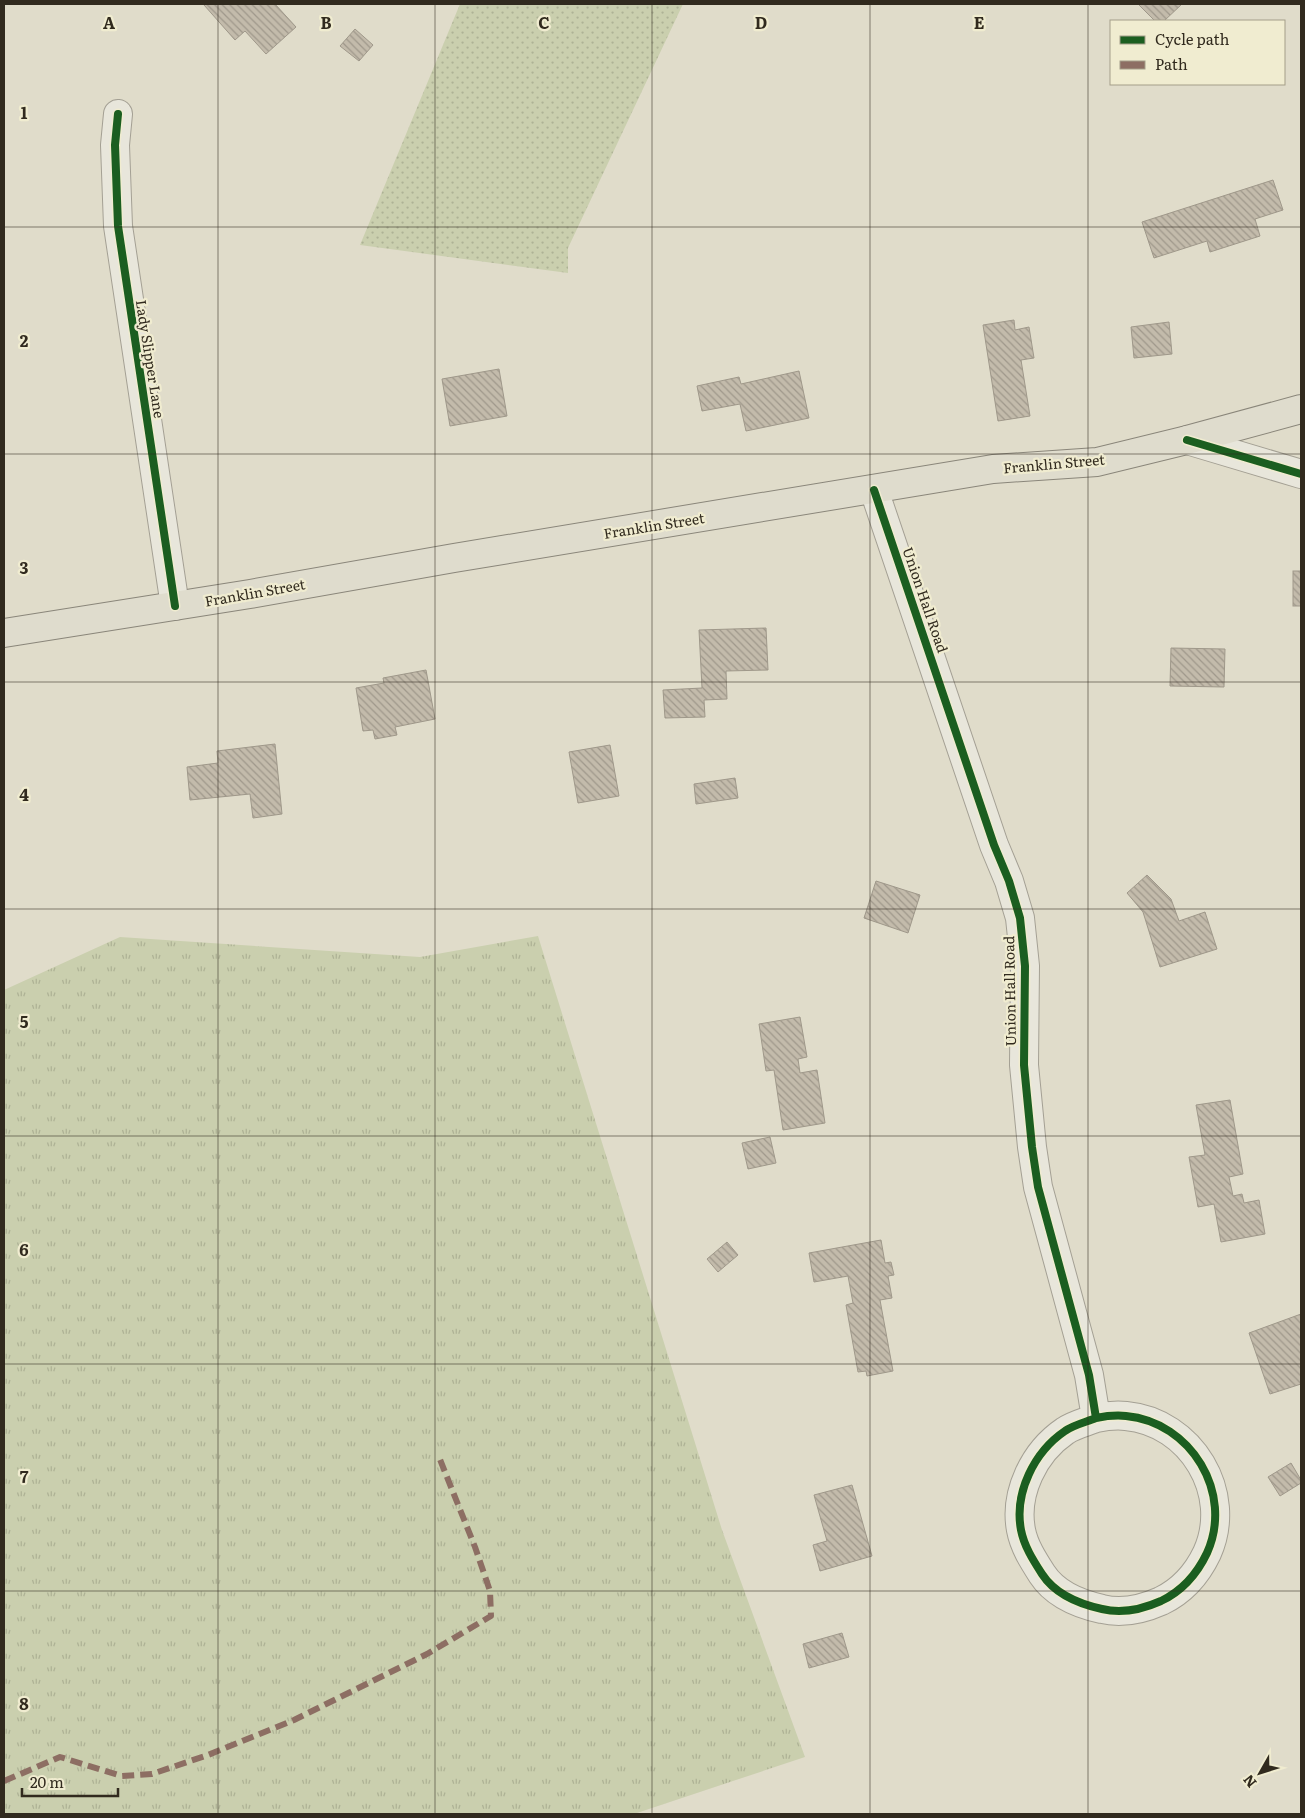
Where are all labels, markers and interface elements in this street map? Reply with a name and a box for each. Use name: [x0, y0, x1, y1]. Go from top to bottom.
text: A: [103, 10, 115, 34]
text: B: [320, 10, 332, 34]
text: C: [538, 10, 550, 34]
text: D: [755, 10, 767, 34]
text: E: [974, 10, 985, 34]
legend: [1110, 20, 1285, 85]
text: Cycle path: [1155, 27, 1230, 50]
text: Path: [1155, 52, 1188, 75]
text: 1: [21, 100, 28, 124]
street label: Lady Slipper Lane: [132, 298, 170, 419]
text: 2: [20, 328, 29, 352]
street label: Franklin Street: [1002, 449, 1106, 477]
street label: Franklin Street: [602, 507, 706, 543]
street label: Union Hall Road: [898, 544, 954, 656]
text: 3: [20, 555, 29, 579]
street label: Franklin Street: [203, 573, 307, 611]
text: 4: [19, 782, 29, 806]
street label: Union Hall Road: [998, 935, 1020, 1046]
text: 5: [20, 1009, 29, 1033]
text: 6: [19, 1237, 29, 1261]
text: 7: [20, 1464, 29, 1488]
text: 8: [19, 1691, 29, 1715]
north arrow: [1235, 1748, 1285, 1798]
scale bar: [22, 1766, 119, 1798]
text: 20 m: [30, 1770, 64, 1793]
text: N: [1237, 1771, 1261, 1793]

